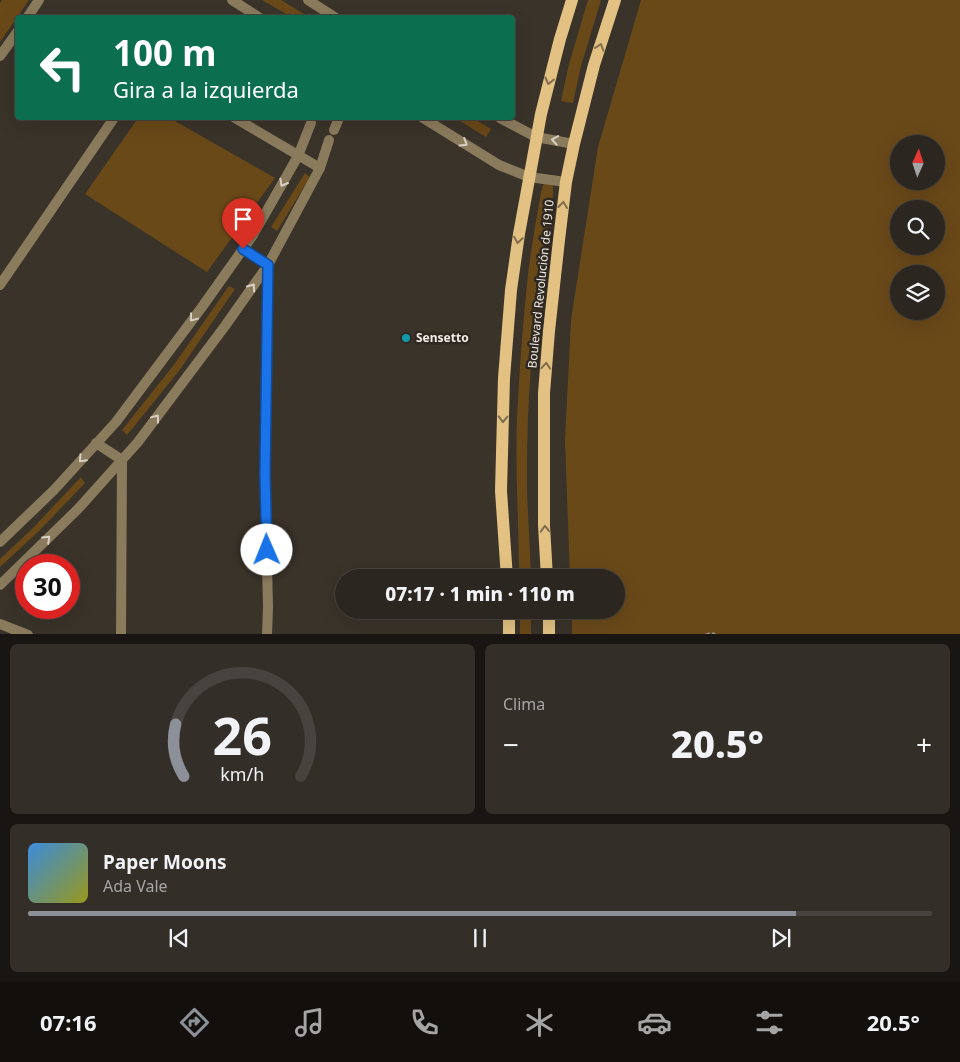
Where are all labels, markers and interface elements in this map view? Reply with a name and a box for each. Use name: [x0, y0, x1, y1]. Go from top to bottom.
text: 100 m: [113, 29, 216, 76]
icon: left: [30, 35, 95, 100]
one-way arrow: [594, 43, 604, 51]
text: Gira a la izquierda: [113, 74, 299, 104]
one-way arrow: [544, 76, 555, 85]
north arrow: [890, 135, 945, 190]
map controls: [890, 135, 945, 320]
one-way arrow: [551, 136, 560, 146]
one-way arrow: [459, 137, 468, 147]
one-way arrow: [279, 177, 289, 186]
pin: [222, 198, 264, 249]
street label: Boulevard Revolución de 1910: [523, 199, 558, 369]
button: search: [890, 200, 945, 255]
one-way arrow: [557, 201, 568, 209]
icon: arrive: [229, 205, 257, 233]
one-way arrow: [513, 236, 524, 244]
button: layers: [890, 265, 945, 320]
one-way arrow: [246, 283, 255, 293]
one-way arrow: [191, 312, 199, 321]
place label: Sensetto: [416, 329, 469, 346]
marker: Sensetto: [400, 332, 412, 344]
one-way arrow: [540, 362, 551, 370]
one-way arrow: [150, 415, 158, 424]
one-way arrow: [497, 416, 508, 424]
one-way arrow: [79, 454, 88, 463]
position arrow: [240, 523, 292, 575]
one-way arrow: [539, 525, 550, 533]
one-way arrow: [42, 536, 51, 545]
speed limit sign: 30: [15, 554, 80, 619]
text: 07:17 · 1 min · 110 m: [385, 581, 575, 607]
text: Clima: [503, 693, 545, 715]
text: 26: [213, 699, 272, 770]
text: 20.5°: [671, 717, 764, 769]
text: −: [503, 725, 519, 763]
text: +: [916, 725, 932, 763]
text: km/h: [221, 762, 264, 786]
text: Paper Moons: [103, 849, 227, 875]
text: Ada Vale: [103, 875, 168, 897]
icon: previous: [165, 924, 193, 952]
icon: pause: [466, 924, 494, 952]
icon: next: [767, 924, 795, 952]
icon: directions: [177, 1005, 212, 1040]
icon: music: [292, 1005, 327, 1040]
icon: phone: [407, 1005, 442, 1040]
icon: climate: [522, 1005, 557, 1040]
icon: car: [637, 1005, 672, 1040]
icon: filters: [752, 1005, 787, 1040]
text: 07:16: [40, 1007, 97, 1037]
text: 20.5°: [867, 1007, 920, 1037]

